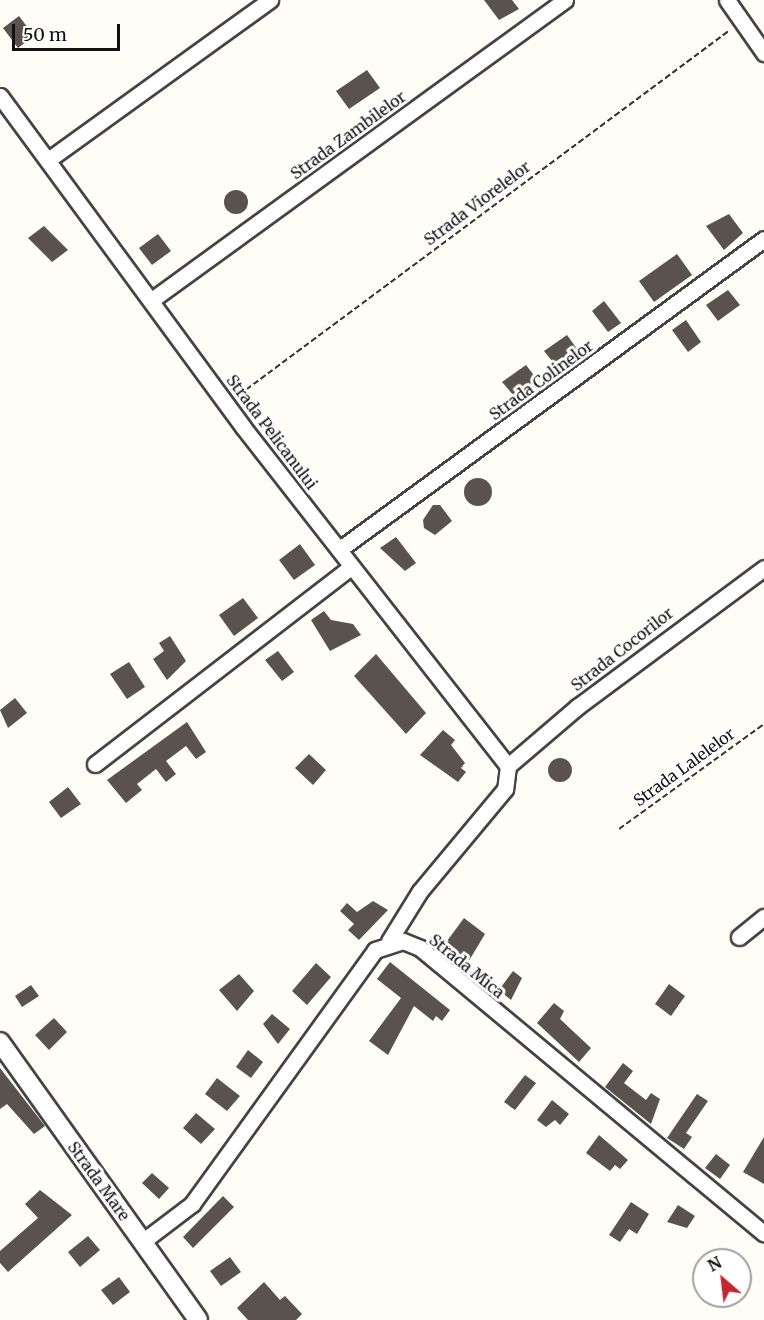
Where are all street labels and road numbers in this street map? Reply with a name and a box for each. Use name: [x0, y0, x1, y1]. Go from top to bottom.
street label: Strada Zambilelor: [287, 87, 409, 183]
street label: Strada Viorelelor: [420, 157, 534, 249]
street label: Strada Colinelor: [485, 336, 597, 424]
street label: Strada Pelicanului: [223, 371, 321, 493]
street label: Strada Cocorilor: [567, 603, 677, 695]
street label: Strada Lalelelor: [630, 724, 738, 810]
street label: Strada Mica: [426, 930, 508, 1002]
street label: Strada Mare: [64, 1138, 134, 1224]

